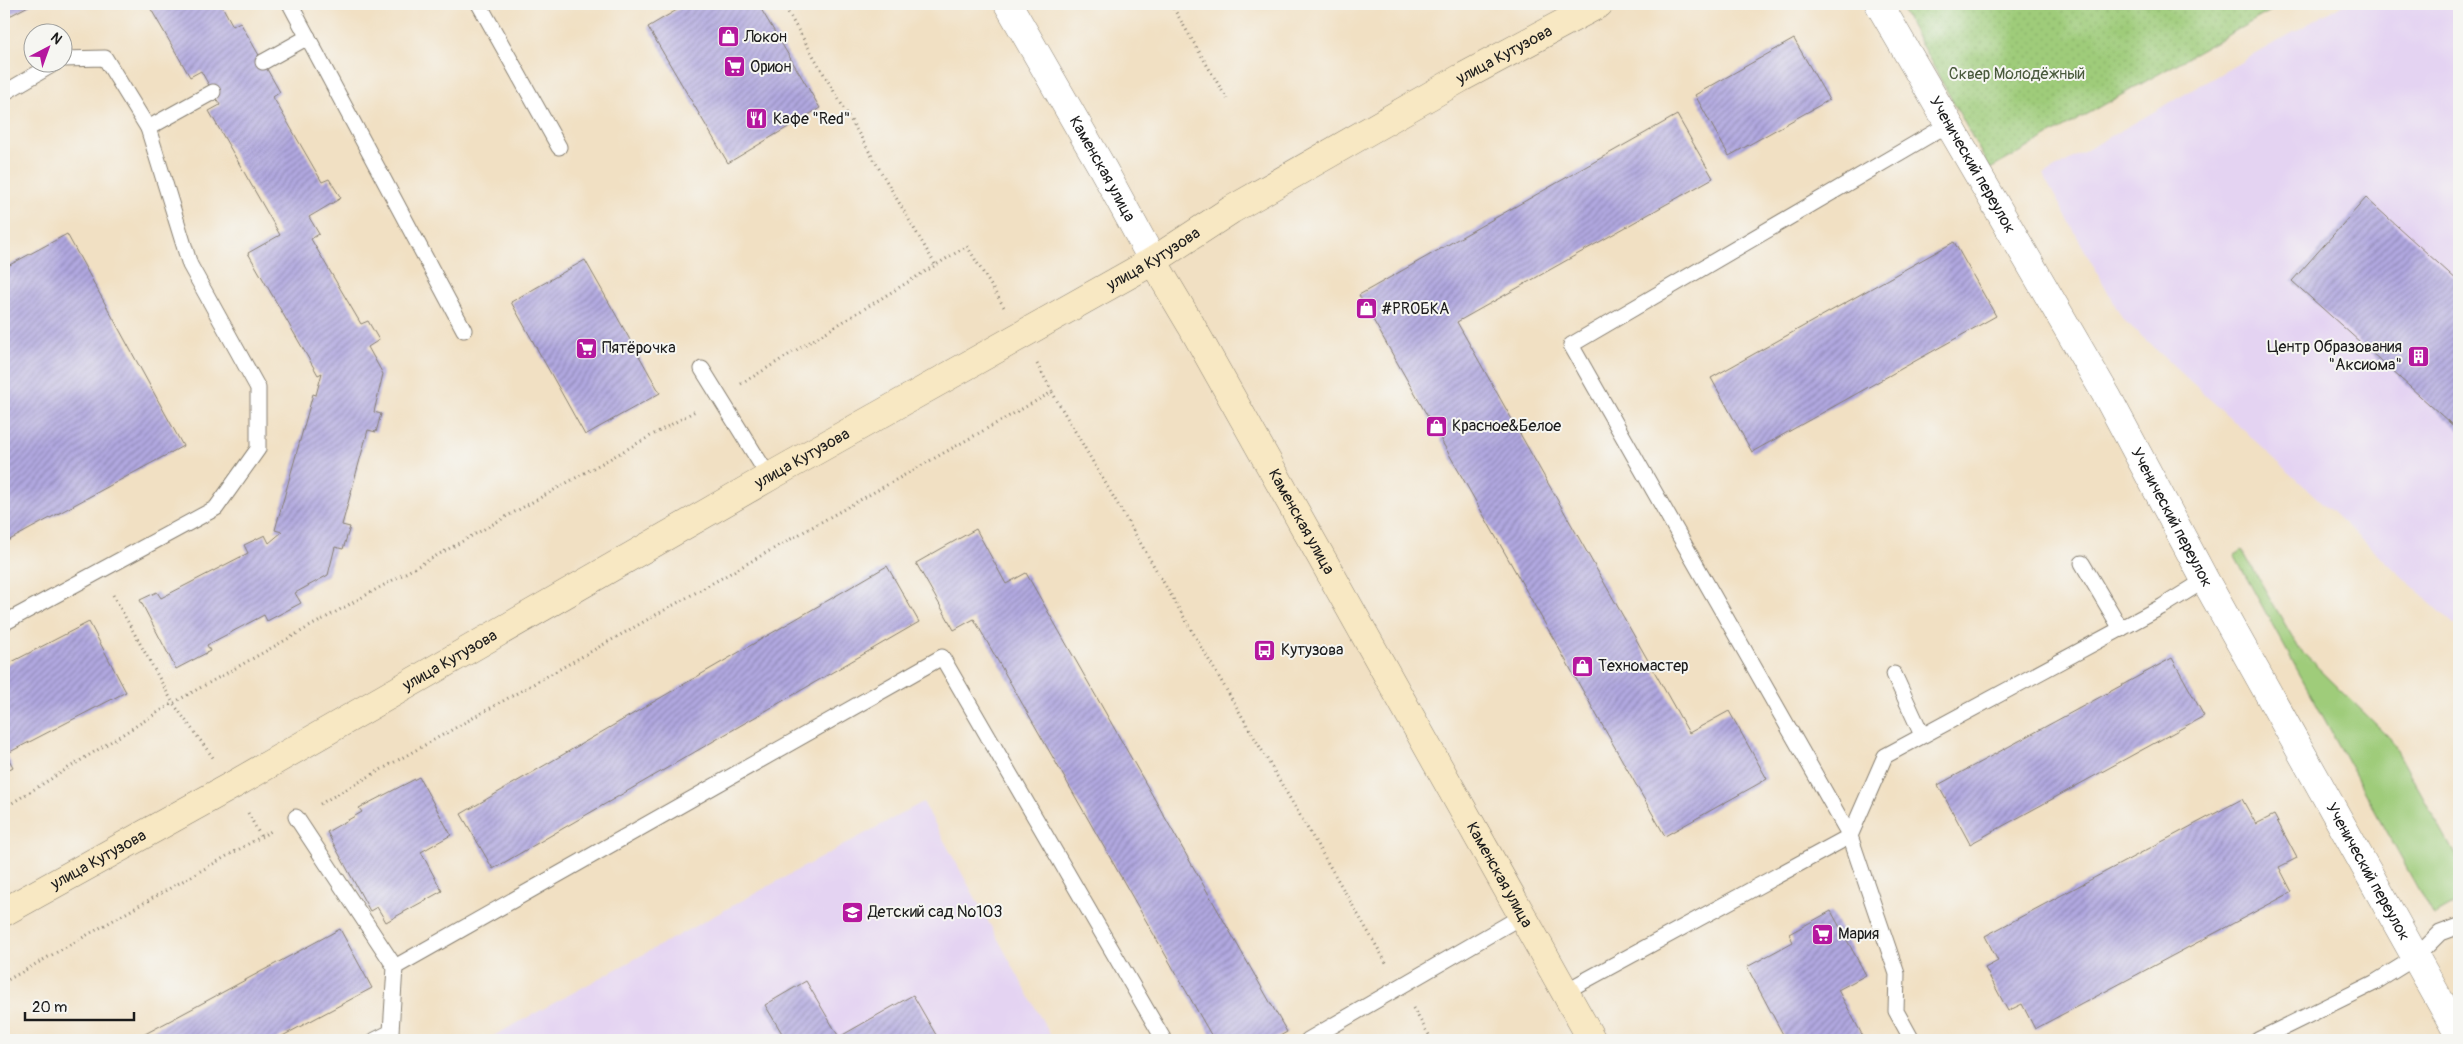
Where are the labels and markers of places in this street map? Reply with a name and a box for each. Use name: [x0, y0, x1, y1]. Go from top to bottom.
shop icon: Локон: [716, 25, 740, 49]
place label: Локон: [743, 27, 787, 47]
supermarket icon: Орион: [722, 55, 746, 79]
place label: Орион: [750, 57, 791, 77]
restaurant icon: Кафе "Red": [745, 107, 769, 131]
place label: Кафе "Red": [773, 109, 850, 129]
shop icon: #PROБКА: [1354, 297, 1378, 321]
place label: #PROБКА: [1381, 299, 1449, 319]
supermarket icon: Пятёрочка: [574, 336, 598, 360]
place label: Центр Образования "Аксиома": [2267, 337, 2402, 375]
place label: Пятёрочка: [602, 338, 676, 358]
building icon: Центр Образования "Аксиома": [2406, 344, 2430, 368]
shop icon: Красное&Белое: [1424, 414, 1448, 438]
place label: Красное&Белое: [1452, 416, 1561, 436]
bus stop icon: Кутузова: [1253, 638, 1277, 662]
place label: Кутузова: [1281, 640, 1344, 660]
shop icon: Техномастер: [1570, 654, 1594, 678]
place label: Техномастер: [1598, 656, 1689, 676]
school or university icon: Детский сад №103: [840, 900, 864, 924]
place label: Детский сад №103: [867, 902, 1002, 922]
supermarket icon: Мария: [1810, 922, 1834, 946]
place label: Мария: [1838, 924, 1879, 944]

